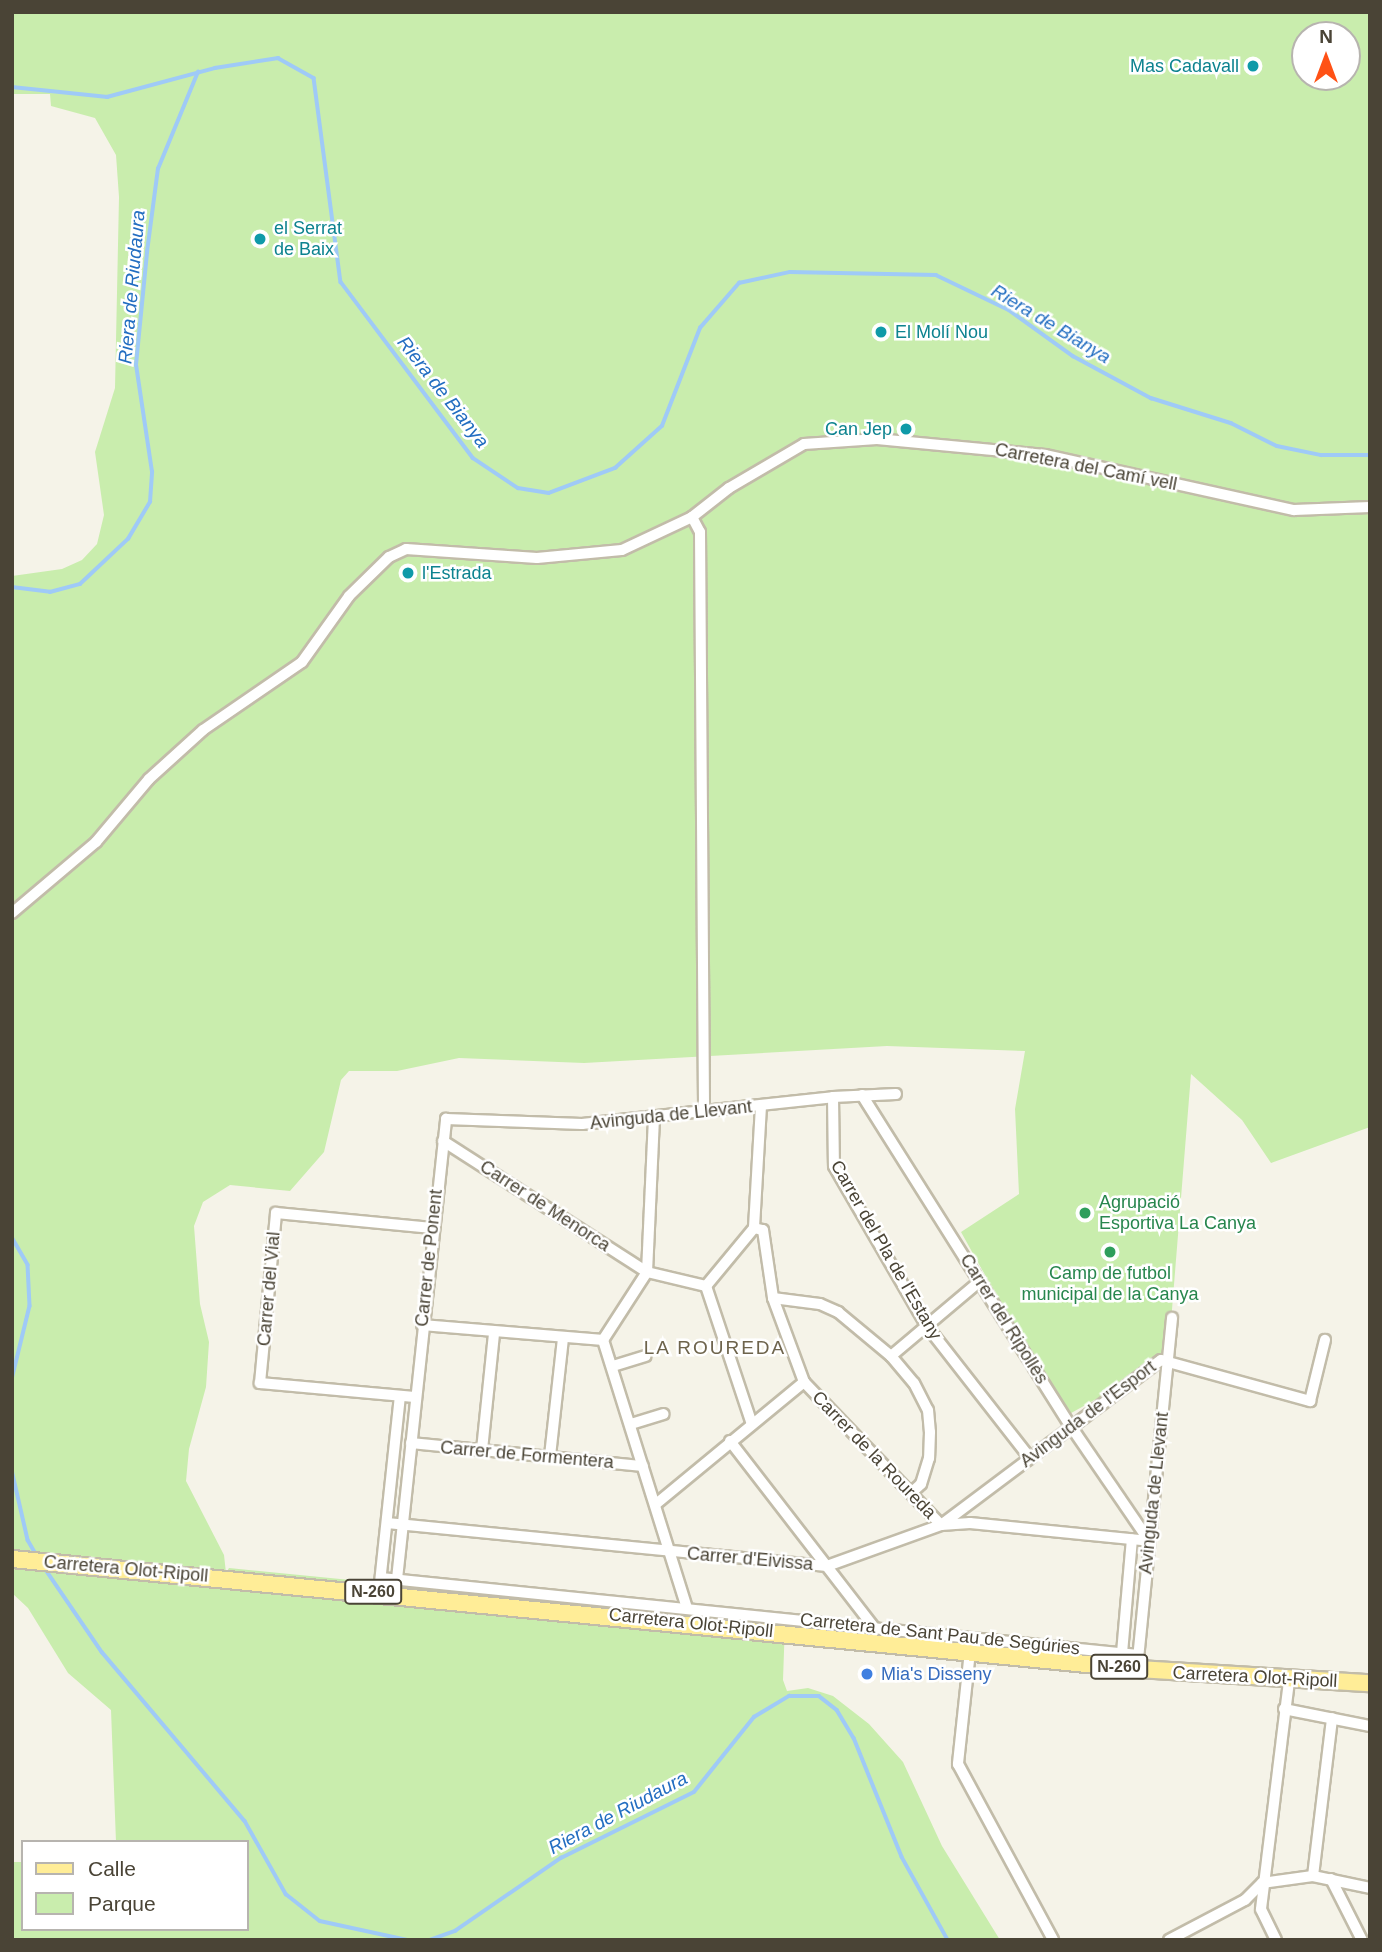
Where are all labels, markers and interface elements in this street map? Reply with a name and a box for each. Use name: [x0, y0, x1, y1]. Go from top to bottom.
north arrow: [1291, 21, 1361, 91]
text: N: [1319, 26, 1333, 47]
place label: Mas Cadavall: [1130, 55, 1239, 77]
marker: Mas Cadavall: [1245, 58, 1261, 74]
water label: Riera de Riudaura: [114, 209, 150, 365]
place label: el Serrat de Baix: [274, 218, 342, 260]
marker: el Serrat de Baix: [252, 231, 268, 247]
water label: Riera de Bianya: [987, 279, 1115, 369]
place label: El Molí Nou: [895, 321, 988, 343]
marker: El Molí Nou: [873, 324, 889, 340]
water label: Riera de Bianya: [392, 332, 494, 452]
place label: Can Jep: [825, 418, 892, 440]
marker: Can Jep: [898, 421, 914, 437]
street label: Carretera del Camí vell: [993, 439, 1179, 495]
place label: l'Estrada: [422, 562, 491, 584]
marker: l'Estrada: [400, 565, 416, 581]
street label: Avinguda de Llevant: [589, 1096, 753, 1134]
street label: Carrer de Menorca: [476, 1156, 614, 1256]
street label: Carrer del Pla de l'Estany: [826, 1156, 946, 1344]
street label: Carrer de Ponent: [411, 1188, 447, 1328]
place label: Agrupació Esportiva La Canya: [1099, 1192, 1256, 1234]
marker: Agrupació Esportiva La Canya: [1077, 1205, 1093, 1221]
street label: Carrer del Vial: [253, 1231, 285, 1347]
marker: Camp de futbol municipal de la Canya: [1102, 1244, 1118, 1260]
street label: Carrer del Ripollès: [955, 1250, 1053, 1388]
place label: Camp de futbol municipal de la Canya: [1021, 1263, 1199, 1306]
district label: LA ROUREDA: [644, 1337, 786, 1359]
street label: Avinguda de l'Esport: [1016, 1356, 1160, 1472]
street label: Carrer de la Roureda: [808, 1387, 940, 1523]
street label: Avinguda de Llevant: [1135, 1411, 1173, 1575]
street label: Carrer de Formentera: [439, 1437, 615, 1473]
street label: Carrer d'Eivissa: [686, 1543, 814, 1575]
street label: Carretera Olot-Ripoll: [43, 1551, 209, 1587]
road number: N-260: [343, 1580, 403, 1604]
street label: Carretera Olot-Ripoll: [608, 1604, 774, 1642]
street label: Carretera de Sant Pau de Segúries: [799, 1609, 1081, 1659]
road number: N-260: [1089, 1654, 1149, 1680]
street label: Carretera Olot-Ripoll: [1172, 1662, 1338, 1692]
place label: Mia's Disseny: [881, 1663, 991, 1685]
marker: Mia's Disseny: [859, 1666, 875, 1682]
water label: Riera de Riudaura: [545, 1767, 691, 1859]
legend: [21, 1840, 248, 1931]
text: Calle: [88, 1857, 136, 1880]
text: Parque: [88, 1892, 156, 1915]

